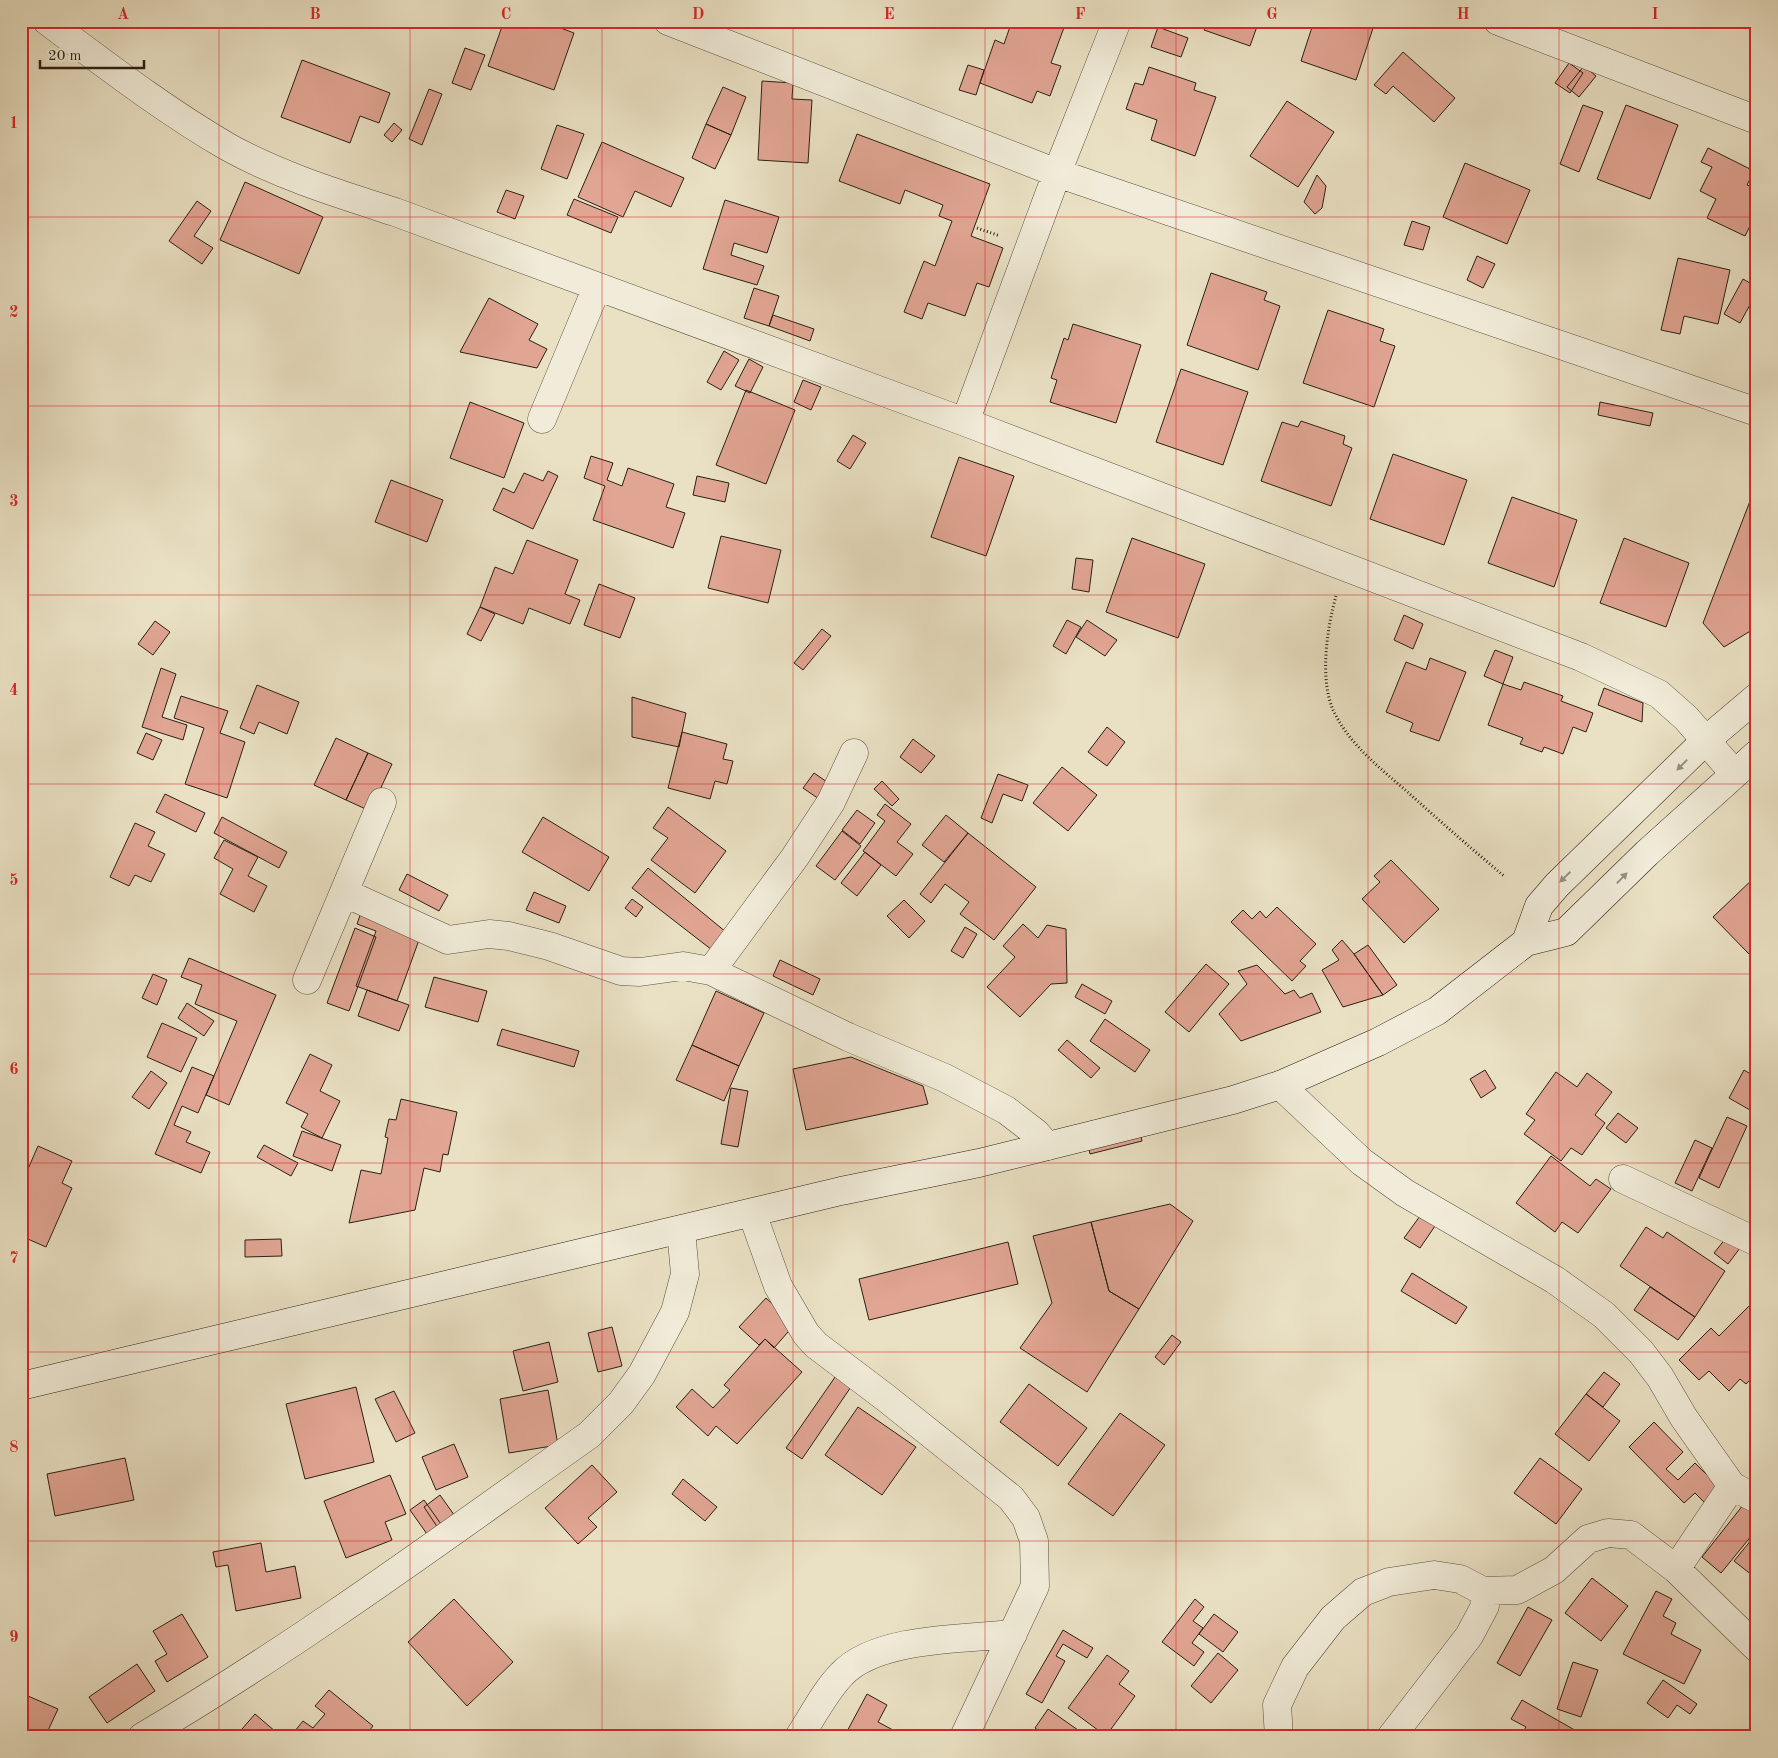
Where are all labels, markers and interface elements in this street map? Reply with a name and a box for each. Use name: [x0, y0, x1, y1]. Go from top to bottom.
text: A: [117, 7, 129, 23]
text: B: [309, 7, 321, 23]
text: C: [501, 7, 511, 23]
text: D: [692, 7, 704, 23]
text: E: [883, 7, 895, 23]
text: F: [1075, 7, 1086, 23]
text: G: [1266, 7, 1278, 23]
text: H: [1456, 7, 1470, 23]
text: I: [1651, 7, 1659, 23]
scale bar: [40, 38, 144, 70]
text: 20 m: [48, 49, 82, 64]
text: 1: [9, 116, 19, 132]
text: 2: [9, 305, 19, 321]
text: 3: [9, 494, 19, 510]
text: 4: [9, 683, 19, 699]
one-way arrow: [1676, 758, 1688, 770]
one-way arrow: [1559, 871, 1571, 883]
text: 5: [9, 873, 19, 889]
one-way arrow: [1616, 873, 1628, 885]
text: 6: [9, 1062, 19, 1078]
text: 7: [9, 1251, 19, 1267]
text: 8: [9, 1440, 19, 1456]
text: 9: [9, 1630, 19, 1646]

